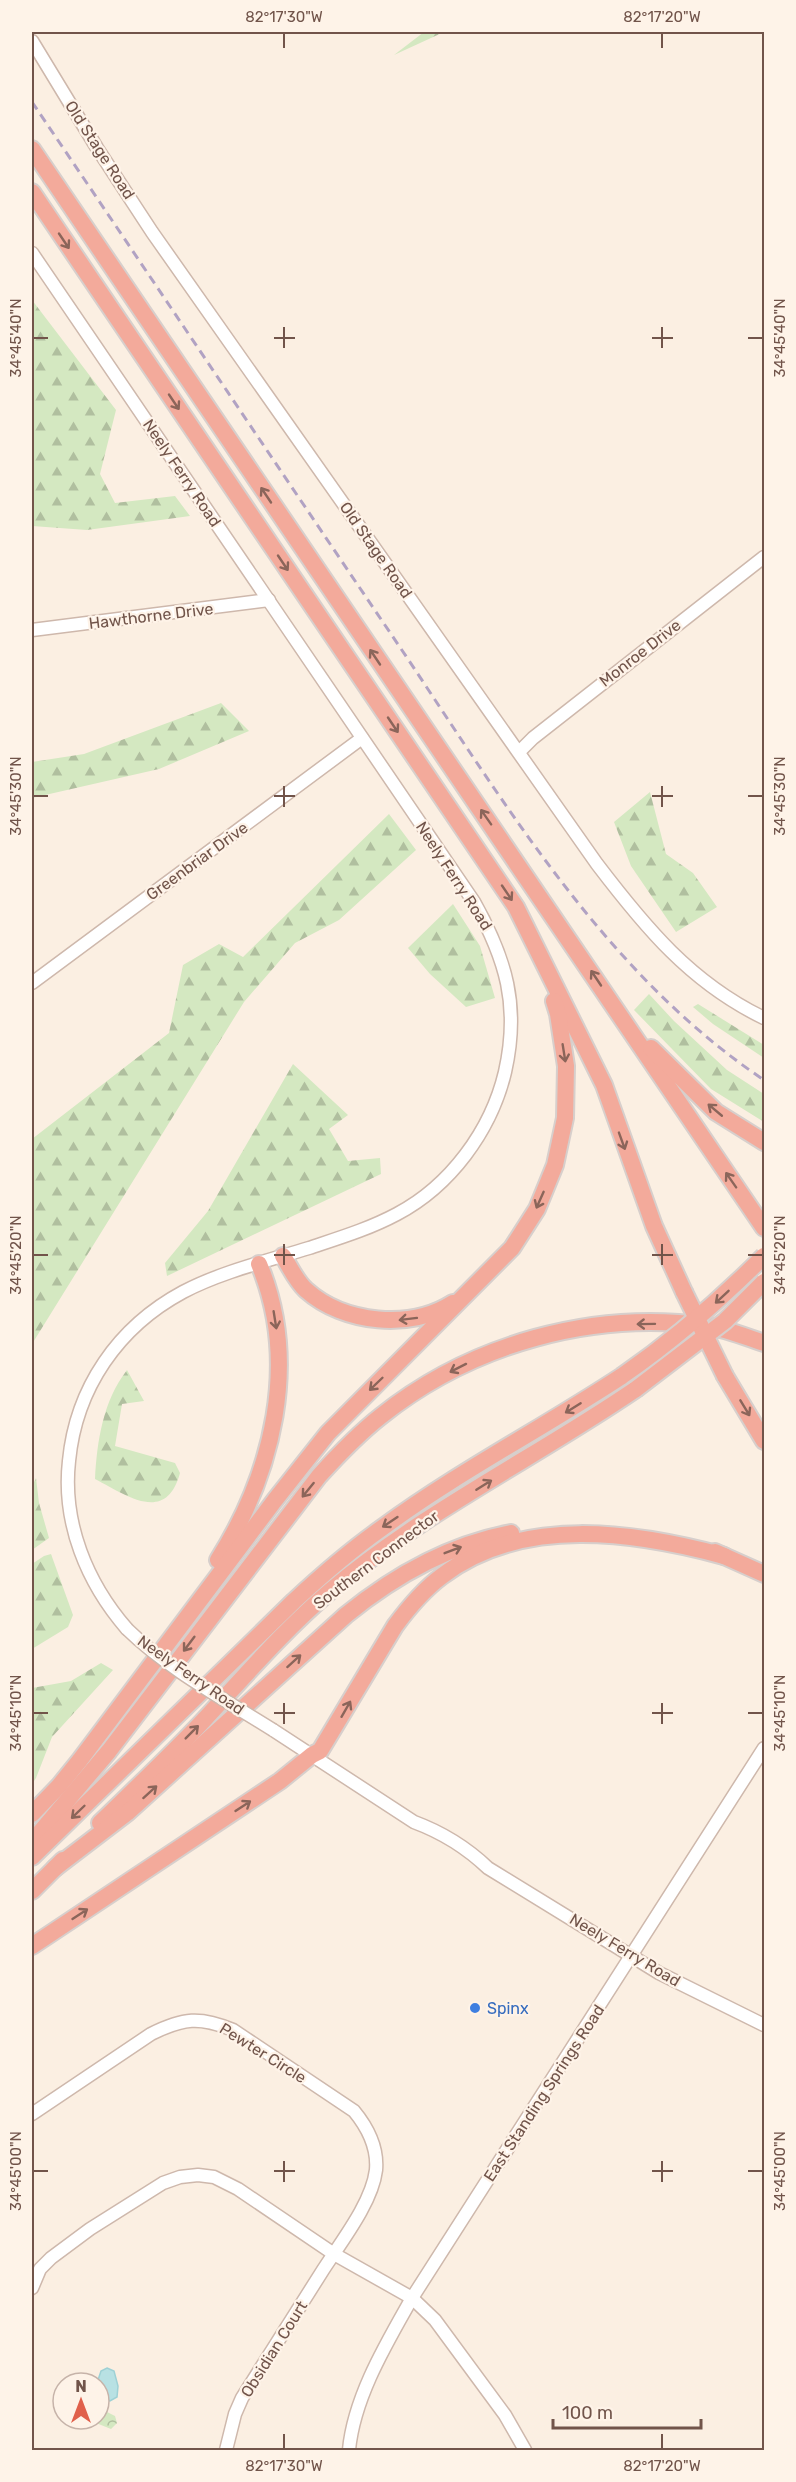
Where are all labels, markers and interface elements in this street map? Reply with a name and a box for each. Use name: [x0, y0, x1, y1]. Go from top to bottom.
text: 82°17'30"W: [245, 8, 323, 26]
text: 82°17'20"W: [623, 8, 701, 26]
street label: Old Stage Road: [61, 97, 139, 203]
one-way arrow: [58, 232, 70, 248]
text: 34°45'40"N: [7, 298, 25, 378]
text: 34°45'40"N: [771, 298, 789, 378]
one-way arrow: [168, 393, 180, 410]
street label: Neely Ferry Road: [139, 416, 225, 530]
one-way arrow: [260, 488, 272, 504]
street label: Old Stage Road: [336, 498, 416, 602]
one-way arrow: [277, 555, 289, 571]
street label: Hawthorne Drive: [88, 599, 214, 633]
street label: Monroe Drive: [596, 615, 685, 691]
one-way arrow: [369, 648, 382, 665]
one-way arrow: [387, 716, 399, 732]
text: 34°45'30"N: [7, 756, 25, 836]
text: 34°45'30"N: [771, 756, 789, 836]
one-way arrow: [480, 810, 492, 826]
street label: Greenbriar Drive: [143, 818, 252, 904]
street label: Neely Ferry Road: [412, 818, 496, 934]
one-way arrow: [501, 884, 513, 901]
one-way arrow: [590, 970, 602, 987]
one-way arrow: [559, 1043, 570, 1063]
one-way arrow: [707, 1104, 723, 1117]
one-way arrow: [618, 1131, 629, 1149]
one-way arrow: [725, 1172, 737, 1188]
one-way arrow: [534, 1190, 546, 1208]
text: 34°45'20"N: [7, 1215, 25, 1295]
text: 34°45'20"N: [771, 1215, 789, 1295]
one-way arrow: [715, 1289, 730, 1304]
one-way arrow: [270, 1310, 281, 1329]
one-way arrow: [398, 1313, 418, 1324]
one-way arrow: [636, 1318, 656, 1329]
one-way arrow: [449, 1362, 467, 1374]
one-way arrow: [368, 1377, 383, 1391]
one-way arrow: [739, 1399, 751, 1416]
one-way arrow: [565, 1402, 582, 1414]
one-way arrow: [475, 1478, 492, 1490]
one-way arrow: [301, 1482, 314, 1498]
street label: Southern Connector: [310, 1507, 442, 1613]
one-way arrow: [382, 1517, 399, 1529]
one-way arrow: [443, 1544, 462, 1555]
street label: Neely Ferry Road: [134, 1631, 248, 1719]
one-way arrow: [183, 1636, 195, 1652]
one-way arrow: [287, 1654, 302, 1668]
text: 34°45'10"N: [7, 1675, 25, 1751]
text: 34°45'10"N: [771, 1675, 789, 1751]
one-way arrow: [340, 1701, 352, 1718]
one-way arrow: [185, 1724, 200, 1739]
one-way arrow: [143, 1785, 158, 1799]
one-way arrow: [234, 1800, 251, 1812]
one-way arrow: [71, 1805, 86, 1819]
one-way arrow: [72, 1907, 89, 1920]
street label: Neely Ferry Road: [566, 1909, 684, 1991]
place label: Spinx: [487, 1999, 529, 2018]
marker: Spinx: [468, 2001, 482, 2015]
street label: East Standing Springs Road: [480, 2001, 608, 2185]
street label: Pewter Circle: [216, 2019, 310, 2087]
text: 34°45'00"N: [7, 2131, 25, 2211]
text: 34°45'00"N: [771, 2131, 789, 2211]
street label: Obsidian Court: [237, 2297, 311, 2401]
north arrow: [51, 2371, 111, 2431]
text: N: [75, 2377, 87, 2396]
scale bar: [553, 2392, 702, 2430]
text: 100 m: [562, 2402, 613, 2424]
text: 82°17'30"W: [245, 2457, 323, 2475]
text: 82°17'20"W: [623, 2457, 701, 2475]

